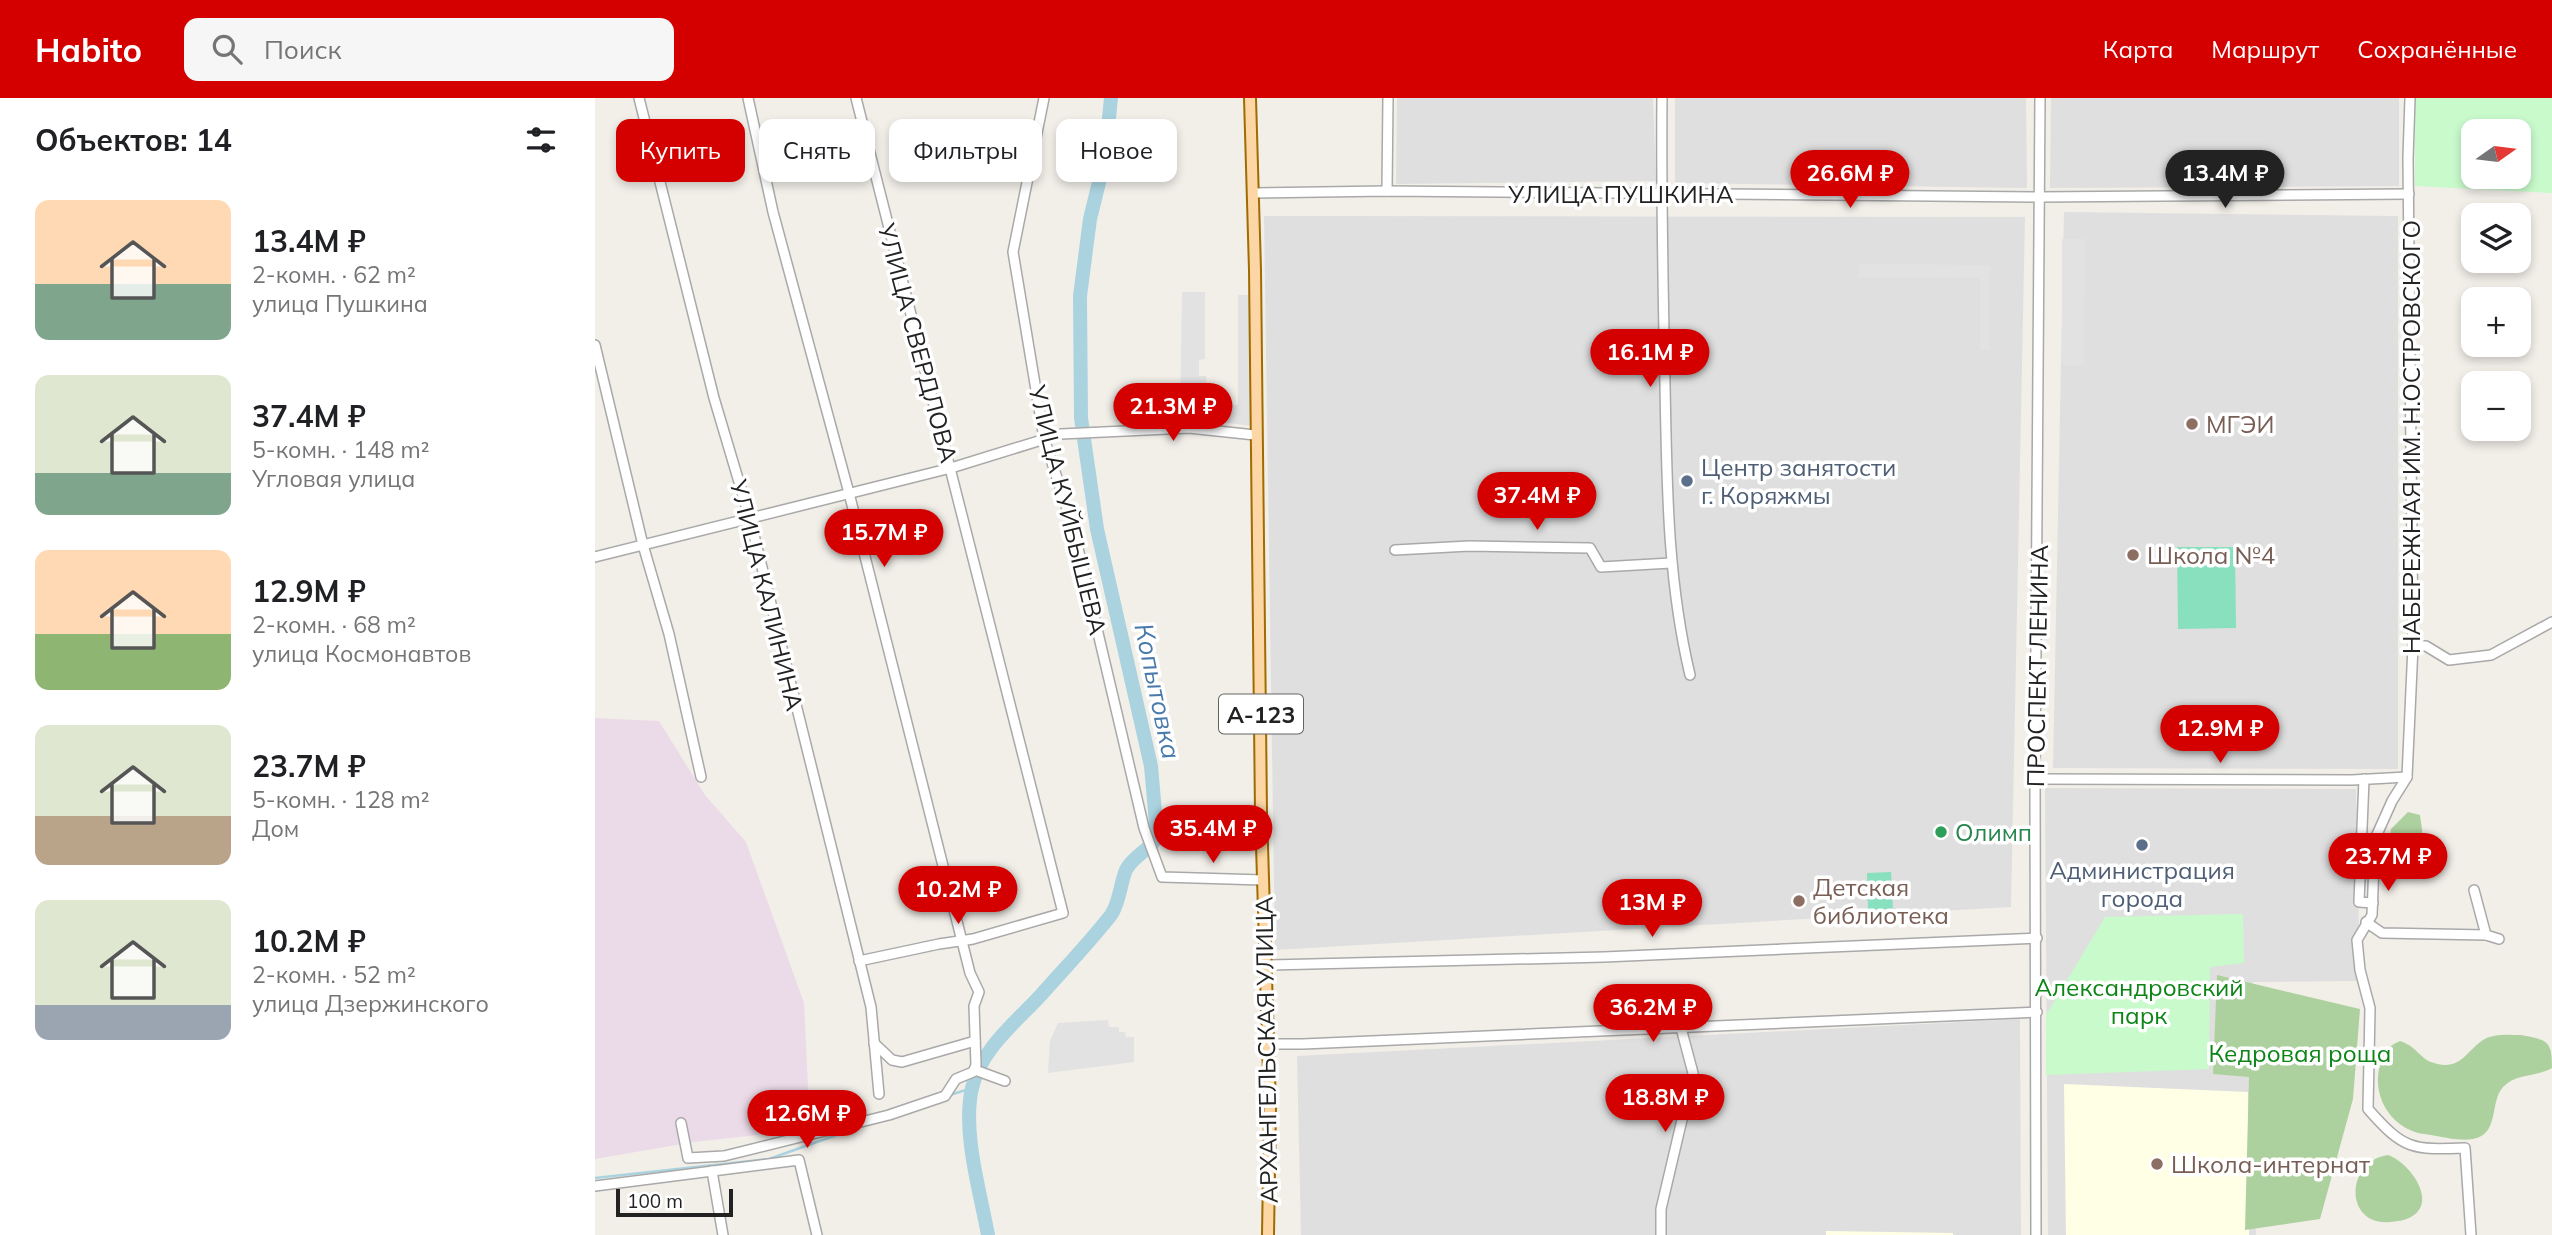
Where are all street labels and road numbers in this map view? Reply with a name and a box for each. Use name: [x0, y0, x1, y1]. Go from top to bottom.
street label: УЛИЦА ПУШКИНА: [1507, 179, 1734, 209]
street label: УЛИЦА СВЕРДЛОВА: [871, 219, 964, 466]
street label: НАБЕРЕЖНАЯ ИМ. Н.ОСТРОВСКОГО: [2396, 220, 2426, 654]
street label: УЛИЦА КУЙБЫШЕВА: [1022, 381, 1114, 638]
street label: УЛИЦА КАЛИНИНА: [724, 475, 810, 714]
street label: ПРОСПЕКТ ЛЕНИНА: [2020, 544, 2054, 787]
road number: А-123: [1219, 694, 1303, 734]
street label: АРХАНГЕЛЬСКАЯ УЛИЦА: [1248, 896, 1284, 1204]

